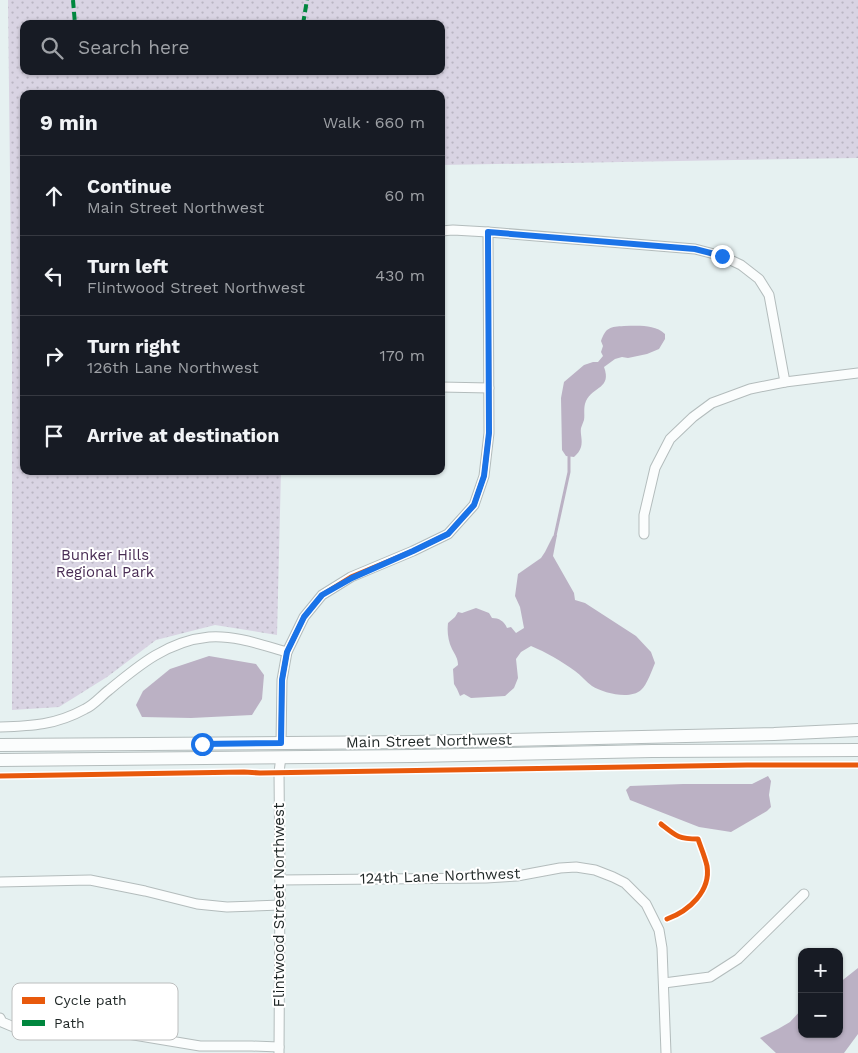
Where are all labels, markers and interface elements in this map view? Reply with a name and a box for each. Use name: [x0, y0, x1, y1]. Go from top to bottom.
search box: [20, 20, 445, 75]
icon: search: [38, 34, 66, 62]
text: Search here: [78, 36, 189, 59]
text: 9 min: [40, 110, 98, 135]
text: Walk · 660 m: [323, 113, 425, 132]
text: Continue: [87, 175, 171, 198]
icon: ahead: [40, 182, 68, 210]
text: 60 m: [385, 186, 425, 205]
text: Main Street Northwest: [87, 198, 264, 217]
route end: [711, 245, 734, 268]
text: Turn left: [87, 255, 168, 278]
icon: left: [40, 262, 68, 290]
text: 430 m: [375, 266, 425, 285]
text: Flintwood Street Northwest: [87, 278, 305, 297]
text: Turn right: [87, 335, 180, 358]
icon: right: [40, 342, 68, 370]
text: 170 m: [379, 346, 425, 365]
text: 126th Lane Northwest: [87, 358, 259, 377]
icon: arrive: [40, 422, 68, 450]
text: Arrive at destination: [87, 424, 279, 447]
park label: Bunker Hills Regional Park: [56, 546, 155, 581]
street label: Main Street Northwest: [346, 731, 513, 751]
route start: [191, 733, 214, 756]
street label: Flintwood Street Northwest: [270, 802, 288, 1007]
street label: 124th Lane Northwest: [359, 864, 521, 888]
map controls: [798, 948, 843, 1038]
button: +: [798, 948, 843, 993]
legend: [12, 983, 178, 1040]
text: Cycle path: [54, 992, 127, 1008]
button: −: [798, 993, 843, 1038]
text: Path: [54, 1015, 85, 1031]

